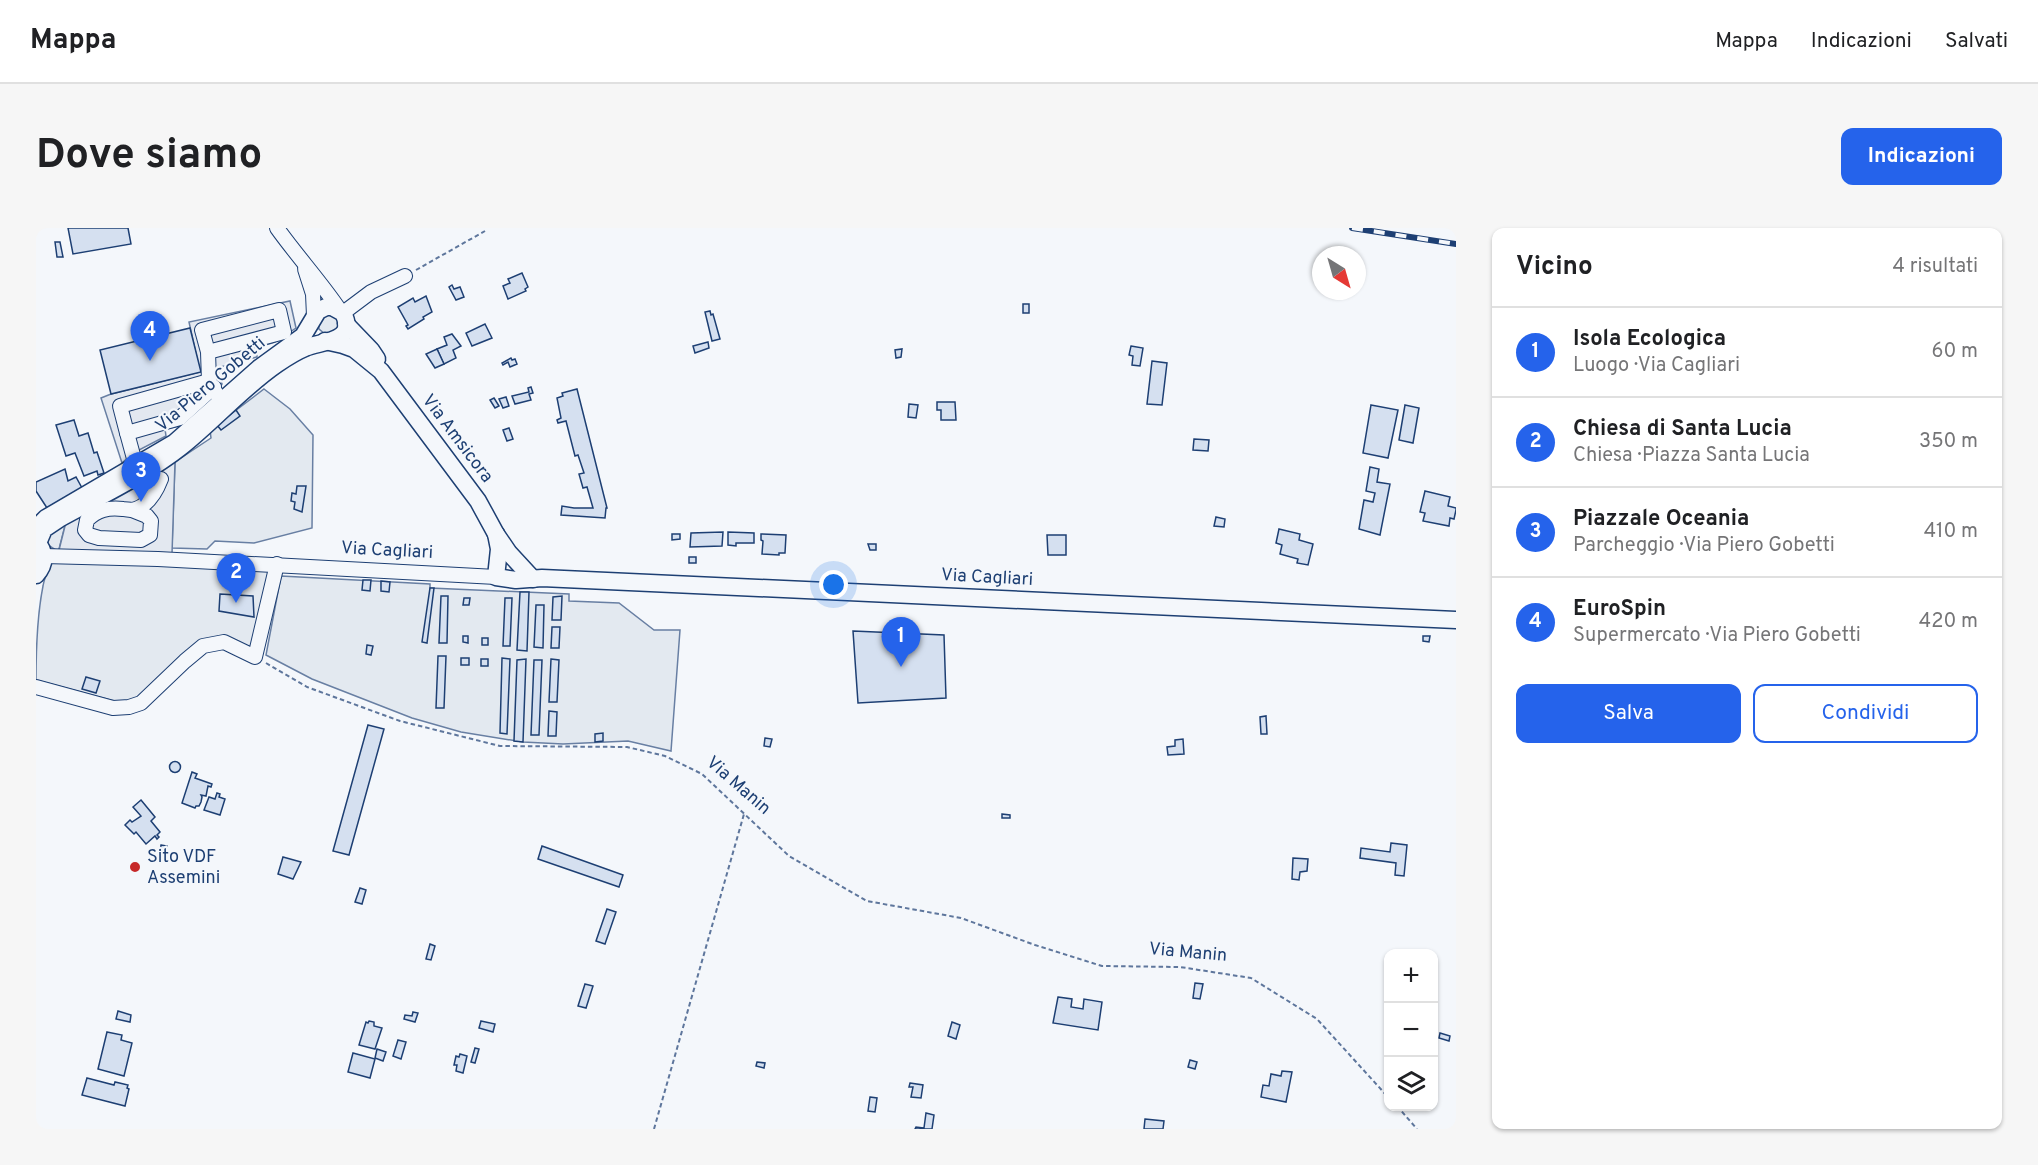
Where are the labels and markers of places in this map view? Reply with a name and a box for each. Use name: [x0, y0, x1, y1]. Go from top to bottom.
pin: 4: [130, 312, 170, 361]
pin: 3: [122, 452, 160, 502]
pin: 2: [216, 554, 256, 603]
pin: 1: [882, 618, 920, 667]
place label: Sito VDF Assemini: [147, 846, 220, 890]
marker: Sito VDF Assemini: [128, 860, 142, 874]

